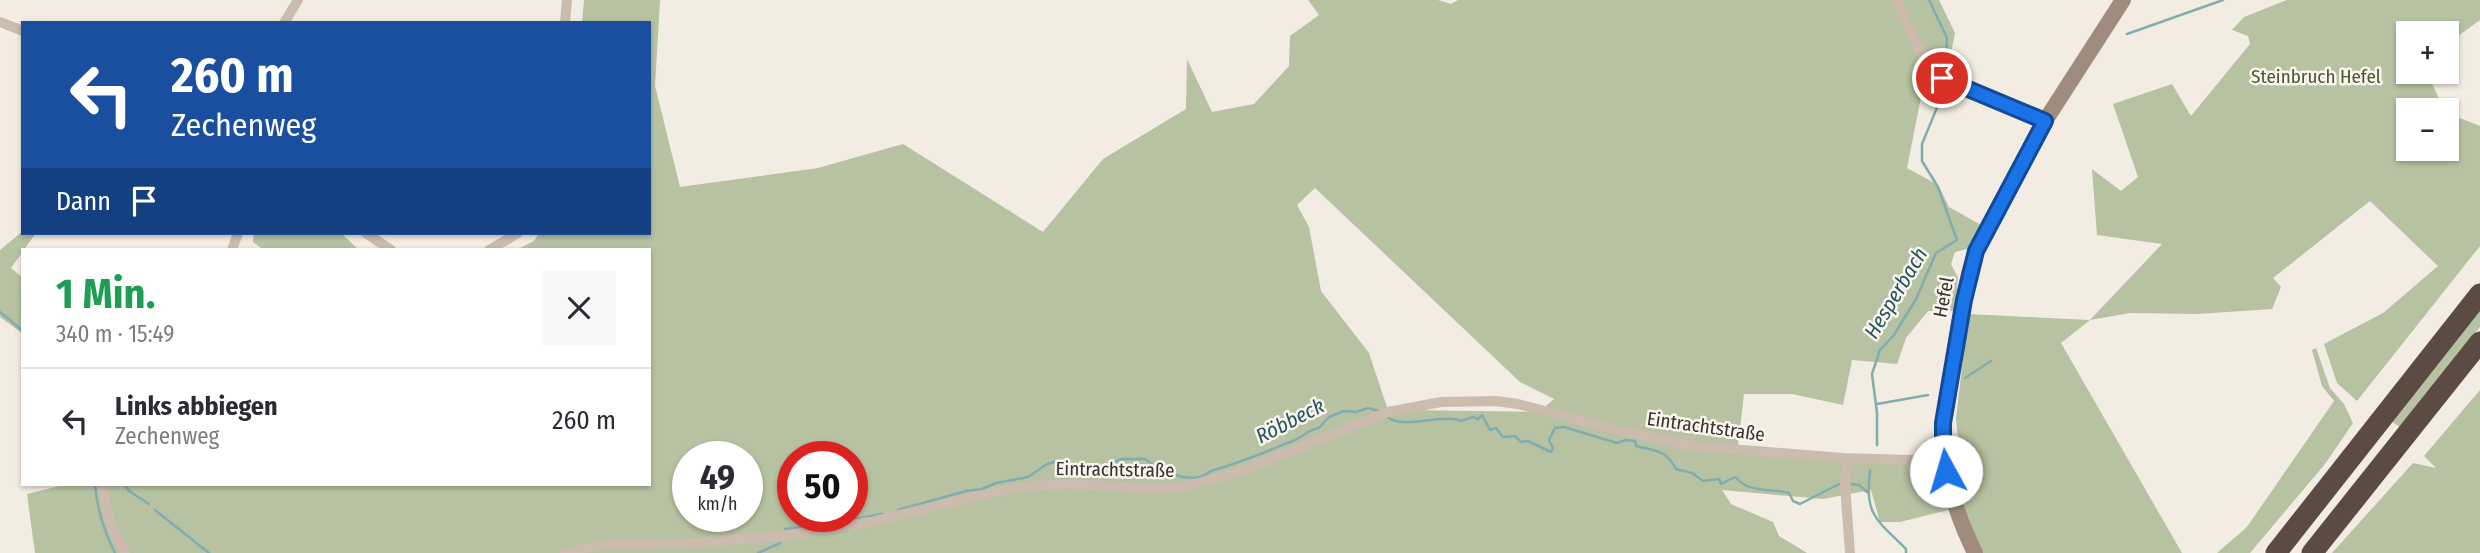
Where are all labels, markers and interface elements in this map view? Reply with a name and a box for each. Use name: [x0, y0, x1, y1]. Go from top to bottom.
map controls: [2396, 21, 2459, 161]
button: +: [2396, 21, 2459, 84]
text: 260 m: [171, 46, 294, 105]
pin: [1912, 48, 1972, 108]
icon: left: [56, 49, 147, 140]
icon: arrive: [1923, 59, 1961, 97]
park label: Steinbruch Hefel: [2251, 65, 2381, 88]
button: −: [2396, 98, 2459, 161]
text: Zechenweg: [171, 106, 316, 144]
icon: arrive: [125, 182, 163, 220]
text: Dann: [56, 186, 111, 217]
water label: Hesperbach: [1859, 243, 1933, 343]
text: 1 Min.: [56, 269, 155, 319]
button: close: [542, 271, 616, 345]
street label: Hefel: [1928, 275, 1959, 319]
text: 340 m · 15:49: [56, 320, 174, 348]
text: Links abbiegen: [115, 391, 278, 422]
water label: Röbbeck: [1251, 393, 1329, 449]
icon: left: [56, 402, 94, 440]
text: 260 m: [552, 405, 616, 436]
street label: Eintrachtstraße: [1645, 407, 1766, 446]
text: Zechenweg: [115, 422, 219, 450]
position arrow: [1909, 434, 1983, 508]
speed limit sign: 50: [777, 441, 868, 532]
text: 49: [700, 456, 735, 498]
street label: Eintrachtstraße: [1055, 457, 1175, 482]
text: km/h: [697, 493, 738, 515]

